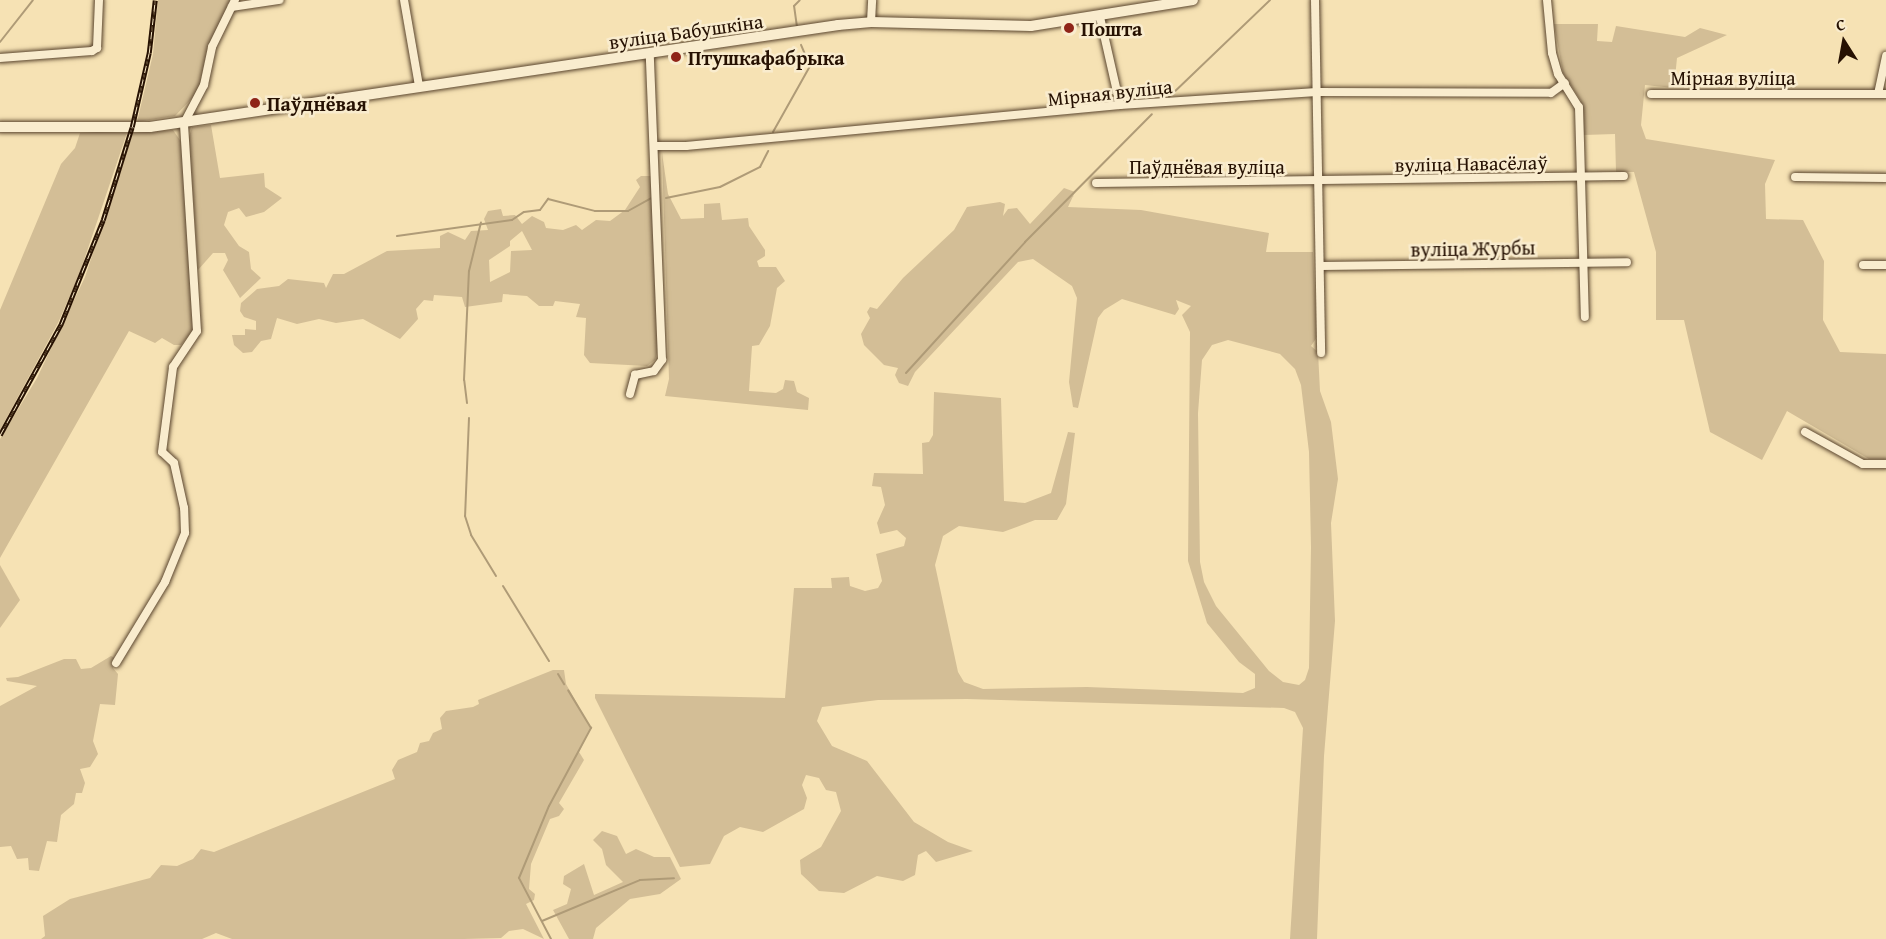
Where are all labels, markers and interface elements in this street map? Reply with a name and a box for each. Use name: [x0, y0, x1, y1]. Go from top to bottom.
street label: вуліца Бабушкіна: [607, 8, 765, 54]
north arrow: [1814, 12, 1874, 72]
text: С: [1834, 12, 1847, 37]
place label: Пошта: [1081, 16, 1142, 40]
marker: Пошта: [1062, 21, 1076, 35]
place label: Птушкафабрыка: [688, 45, 845, 69]
marker: Птушкафабрыка: [669, 50, 683, 64]
street label: Мірная вуліца: [1670, 65, 1796, 89]
street label: Мірная вуліца: [1046, 74, 1174, 110]
place label: Паўднёвая: [267, 91, 367, 115]
marker: Паўднёвая: [248, 96, 262, 110]
street label: вуліца Навасёлаў: [1394, 150, 1548, 176]
street label: Паўднёвая вуліца: [1129, 154, 1285, 178]
street label: вуліца Журбы: [1410, 235, 1536, 261]

